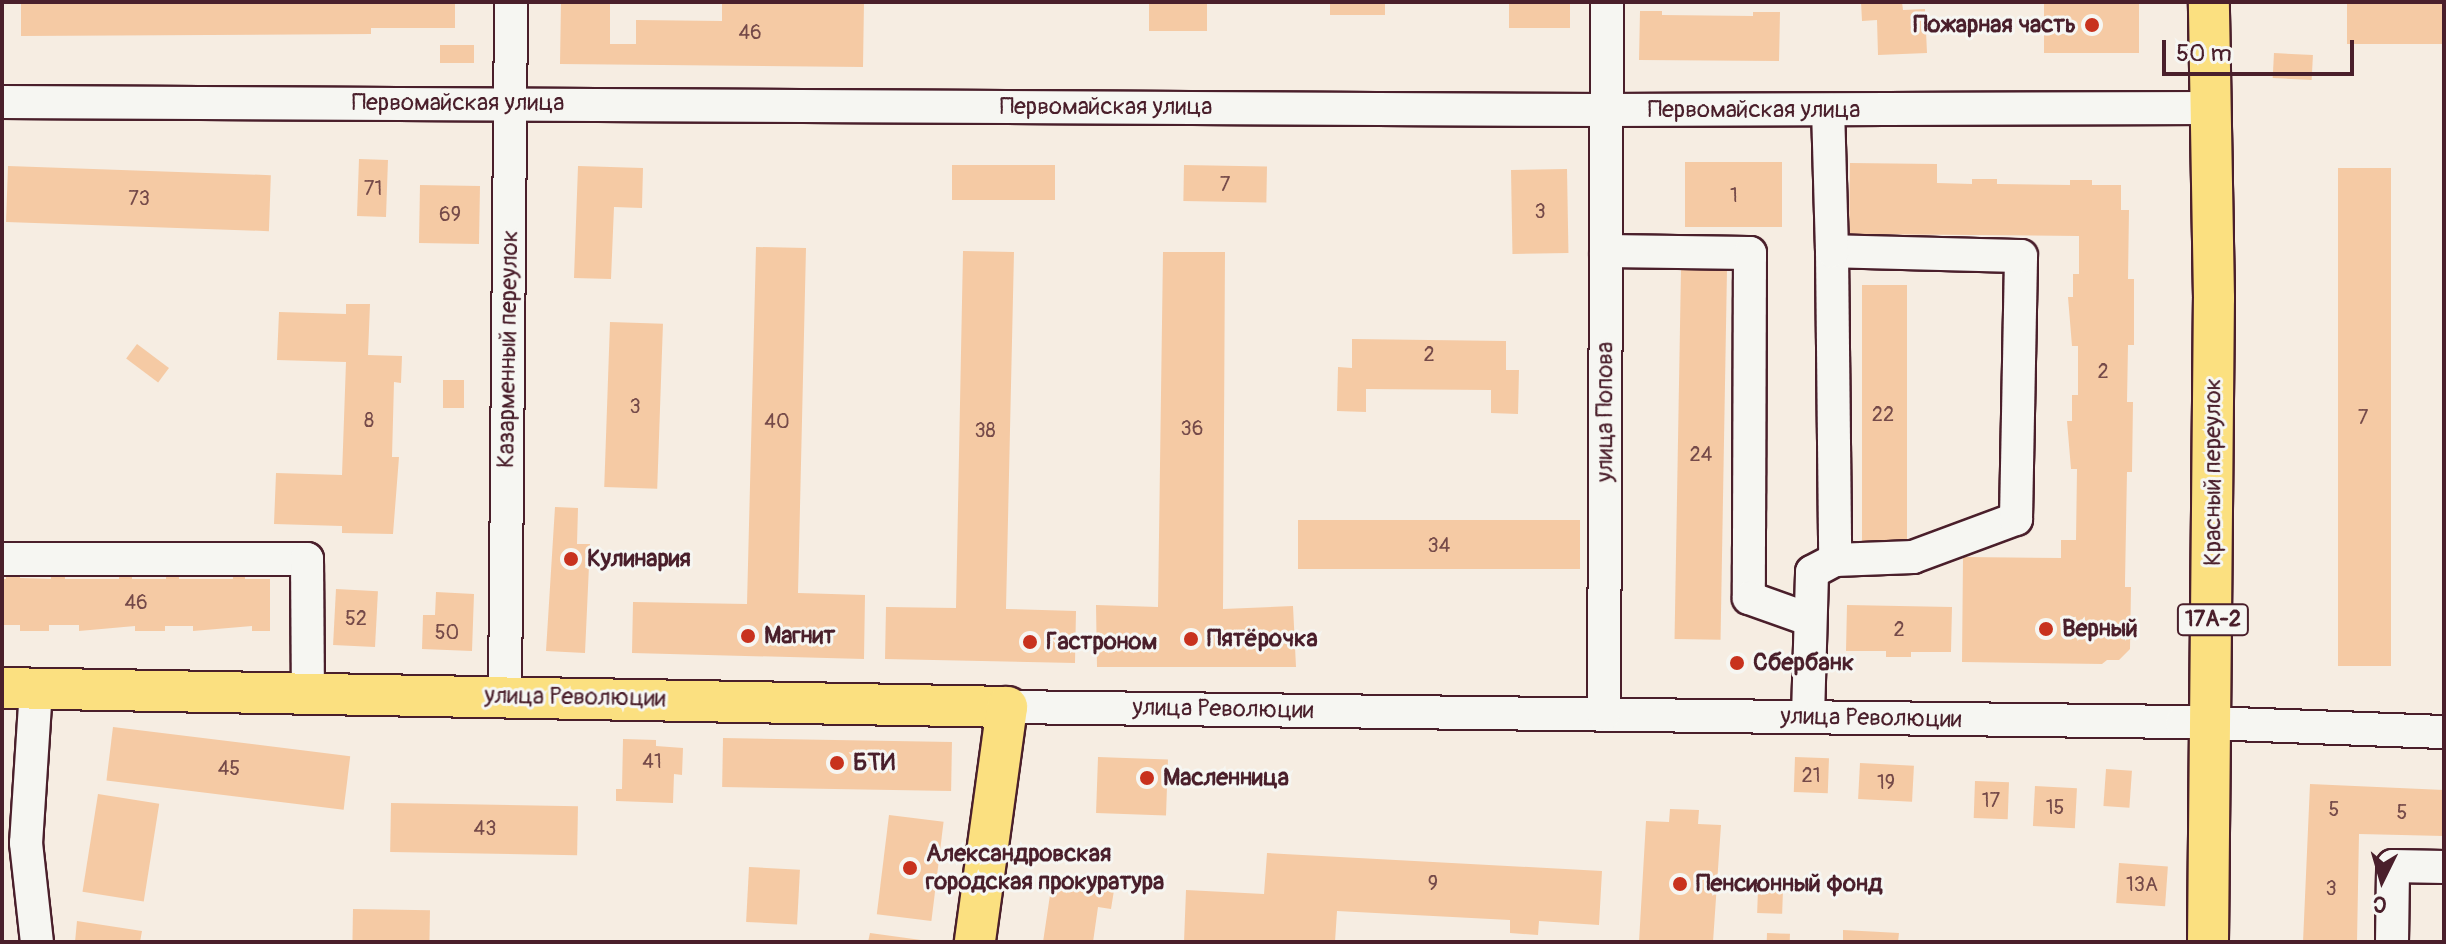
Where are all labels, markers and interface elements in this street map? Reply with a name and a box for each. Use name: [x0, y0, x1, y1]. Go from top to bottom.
place label: Пожарная часть: [1913, 11, 2076, 39]
marker: Пожарная часть: [2083, 16, 2101, 34]
house number: 46: [738, 20, 762, 44]
scale bar: [2166, 24, 2358, 74]
text: 50 m: [2176, 39, 2232, 68]
street label: Первомайская улица: [352, 89, 564, 117]
street label: Первомайская улица: [1000, 93, 1212, 121]
street label: Первомайская улица: [1648, 96, 1860, 124]
house number: 7: [1220, 172, 1230, 196]
house number: 71: [364, 176, 382, 200]
house number: 1: [1730, 183, 1738, 207]
house number: 73: [128, 186, 150, 210]
house number: 3: [1534, 199, 1546, 223]
house number: 69: [439, 202, 461, 226]
street label: Казарменный переулок: [492, 230, 524, 468]
house number: 2: [1423, 342, 1435, 366]
street label: улица Попова: [1591, 342, 1619, 482]
house number: 2: [2097, 359, 2109, 383]
street label: Красный переулок: [2199, 378, 2227, 566]
house number: 3: [629, 394, 641, 418]
house number: 22: [1872, 402, 1894, 426]
house number: 7: [2358, 405, 2368, 429]
house number: 8: [364, 408, 374, 432]
house number: 40: [764, 409, 790, 433]
house number: 36: [1181, 416, 1203, 440]
house number: 38: [974, 418, 996, 442]
house number: 24: [1690, 442, 1712, 466]
house number: 34: [1428, 533, 1450, 557]
place label: Кулинария: [587, 545, 691, 573]
marker: Кулинария: [562, 550, 580, 568]
house number: 46: [124, 590, 148, 614]
road number: 17А-2: [2175, 602, 2251, 638]
house number: 52: [345, 606, 367, 630]
place label: Верный: [2062, 615, 2138, 643]
house number: 2: [1893, 617, 1905, 641]
house number: 50: [435, 620, 459, 644]
marker: Верный: [2037, 620, 2055, 638]
place label: Магнит: [764, 622, 835, 650]
place label: Пятёрочка: [1207, 625, 1318, 653]
marker: Магнит: [739, 627, 757, 645]
place label: Гастроном: [1046, 628, 1157, 656]
marker: Пятёрочка: [1182, 630, 1200, 648]
marker: Гастроном: [1021, 633, 1039, 651]
place label: Сбербанк: [1753, 649, 1854, 677]
marker: Сбербанк: [1728, 654, 1746, 672]
street label: улица Революции: [484, 681, 666, 713]
street label: улица Революции: [1132, 693, 1314, 725]
street label: улица Революции: [1780, 702, 1962, 734]
house number: 41: [642, 749, 662, 773]
place label: БТИ: [853, 749, 895, 777]
marker: БТИ: [828, 754, 846, 772]
house number: 45: [218, 756, 240, 780]
house number: 21: [1802, 763, 1820, 787]
place label: Масленница: [1163, 764, 1289, 792]
marker: Масленница: [1138, 769, 1156, 787]
house number: 19: [1877, 770, 1895, 794]
house number: 17: [1982, 788, 2000, 812]
house number: 15: [2046, 795, 2064, 819]
house number: 5: [2329, 797, 2339, 821]
house number: 5: [2397, 800, 2407, 824]
house number: 43: [474, 816, 496, 840]
place label: Александровская городская прокуратура: [926, 840, 1164, 896]
north arrow: [2342, 840, 2422, 920]
marker: Александровская городская прокуратура: [901, 859, 919, 877]
place label: Пенсионный фонд: [1696, 870, 1882, 898]
house number: 9: [1428, 871, 1438, 895]
house number: 13А: [2126, 872, 2158, 896]
marker: Пенсионный фонд: [1671, 875, 1689, 893]
house number: 3: [2325, 876, 2337, 900]
text: С: [2372, 889, 2388, 918]

